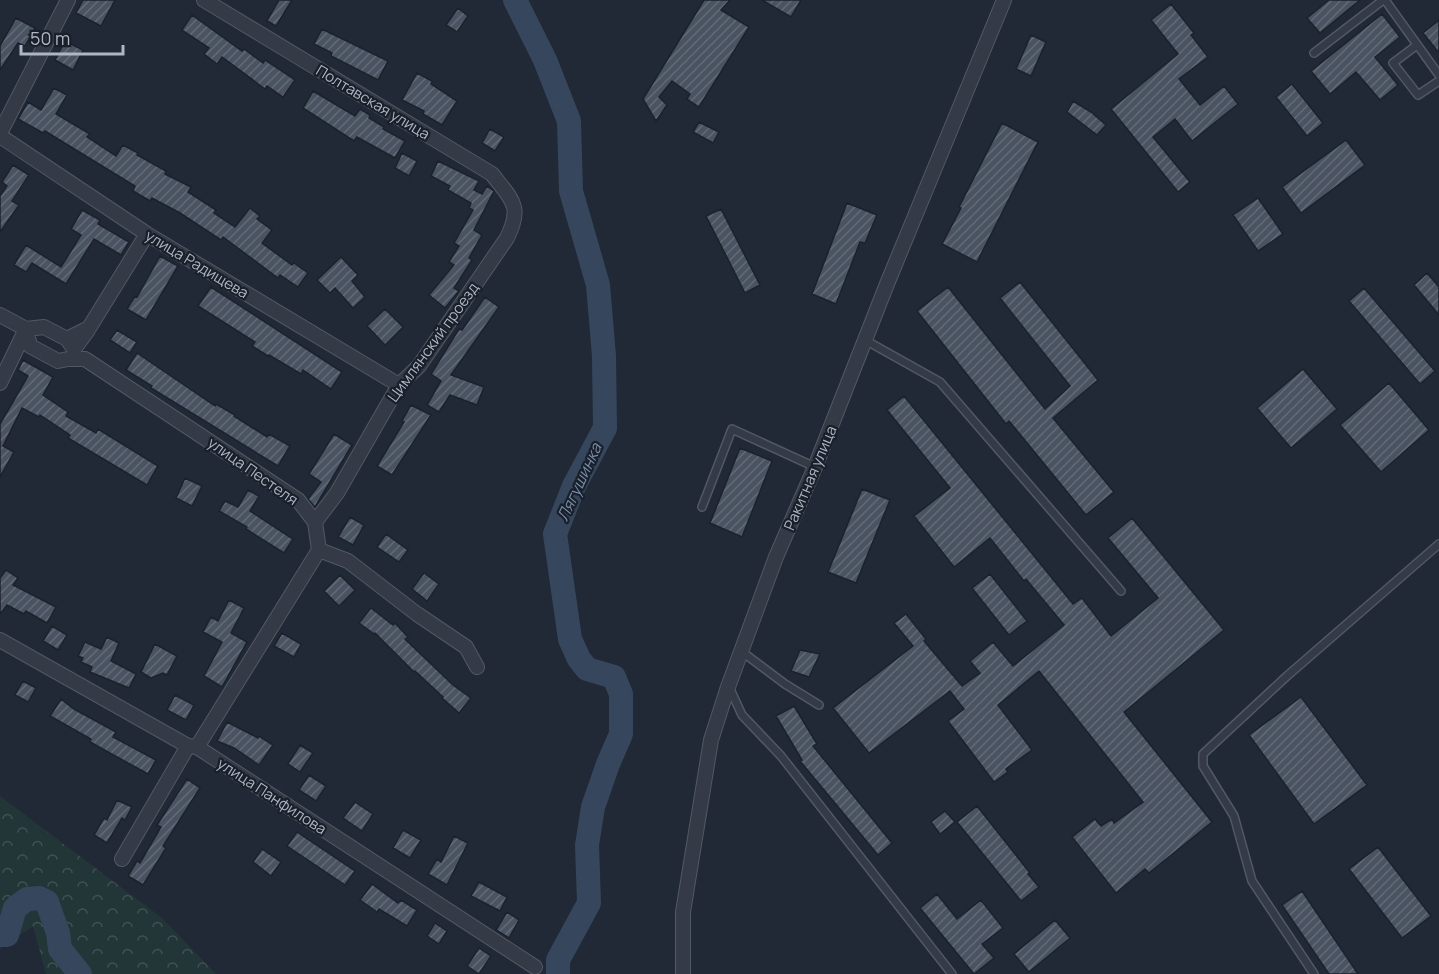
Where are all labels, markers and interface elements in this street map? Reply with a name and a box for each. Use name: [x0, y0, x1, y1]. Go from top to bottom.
scale bar: [21, 18, 123, 56]
text: 50 m: [30, 26, 70, 50]
street label: Полтавская улица: [312, 60, 434, 144]
street label: улица Радищева: [141, 225, 253, 303]
street label: Цимлянский проезд: [383, 278, 483, 406]
street label: Ракитная улица: [778, 422, 842, 534]
street label: улица Пестеля: [204, 432, 302, 510]
water label: Лягушинка: [551, 439, 607, 524]
street label: улица Панфилова: [213, 753, 331, 839]

